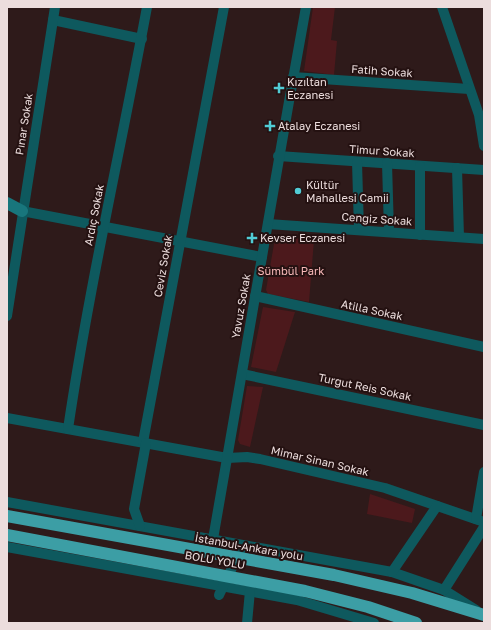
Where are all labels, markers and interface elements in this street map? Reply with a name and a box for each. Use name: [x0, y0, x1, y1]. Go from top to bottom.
street label: Fatih Sokak: [351, 62, 413, 79]
place label: Kızıltan Eczanesi: [287, 75, 333, 101]
marker: Kızıltan Eczanesi: [274, 83, 284, 93]
street label: Pınar Sokak: [12, 92, 35, 156]
place label: Atalay Eczanesi: [278, 119, 360, 132]
marker: Atalay Eczanesi: [265, 121, 275, 131]
street label: Timur Sokak: [349, 142, 415, 159]
place label: Kültür Mahallesi Camii: [306, 178, 389, 204]
street label: Ardıç Sokak: [81, 183, 106, 247]
marker: Kültür Mahallesi Camii: [293, 186, 303, 196]
street label: Cengiz Sokak: [341, 210, 413, 227]
place label: Kevser Eczanesi: [260, 231, 345, 244]
marker: Kevser Eczanesi: [247, 233, 257, 243]
street label: Ceviz Sokak: [151, 234, 174, 298]
park label: Sümbül Park: [258, 264, 324, 277]
street label: Yavuz Sokak: [228, 273, 253, 339]
street label: Atilla Sokak: [340, 297, 404, 322]
street label: Turgut Reis Sokak: [317, 370, 413, 403]
street label: Mimar Sinan Sokak: [270, 443, 370, 478]
street label: İstanbul-Ankara yolu: [194, 531, 304, 562]
street label: BOLU YOLU: [184, 548, 246, 571]

